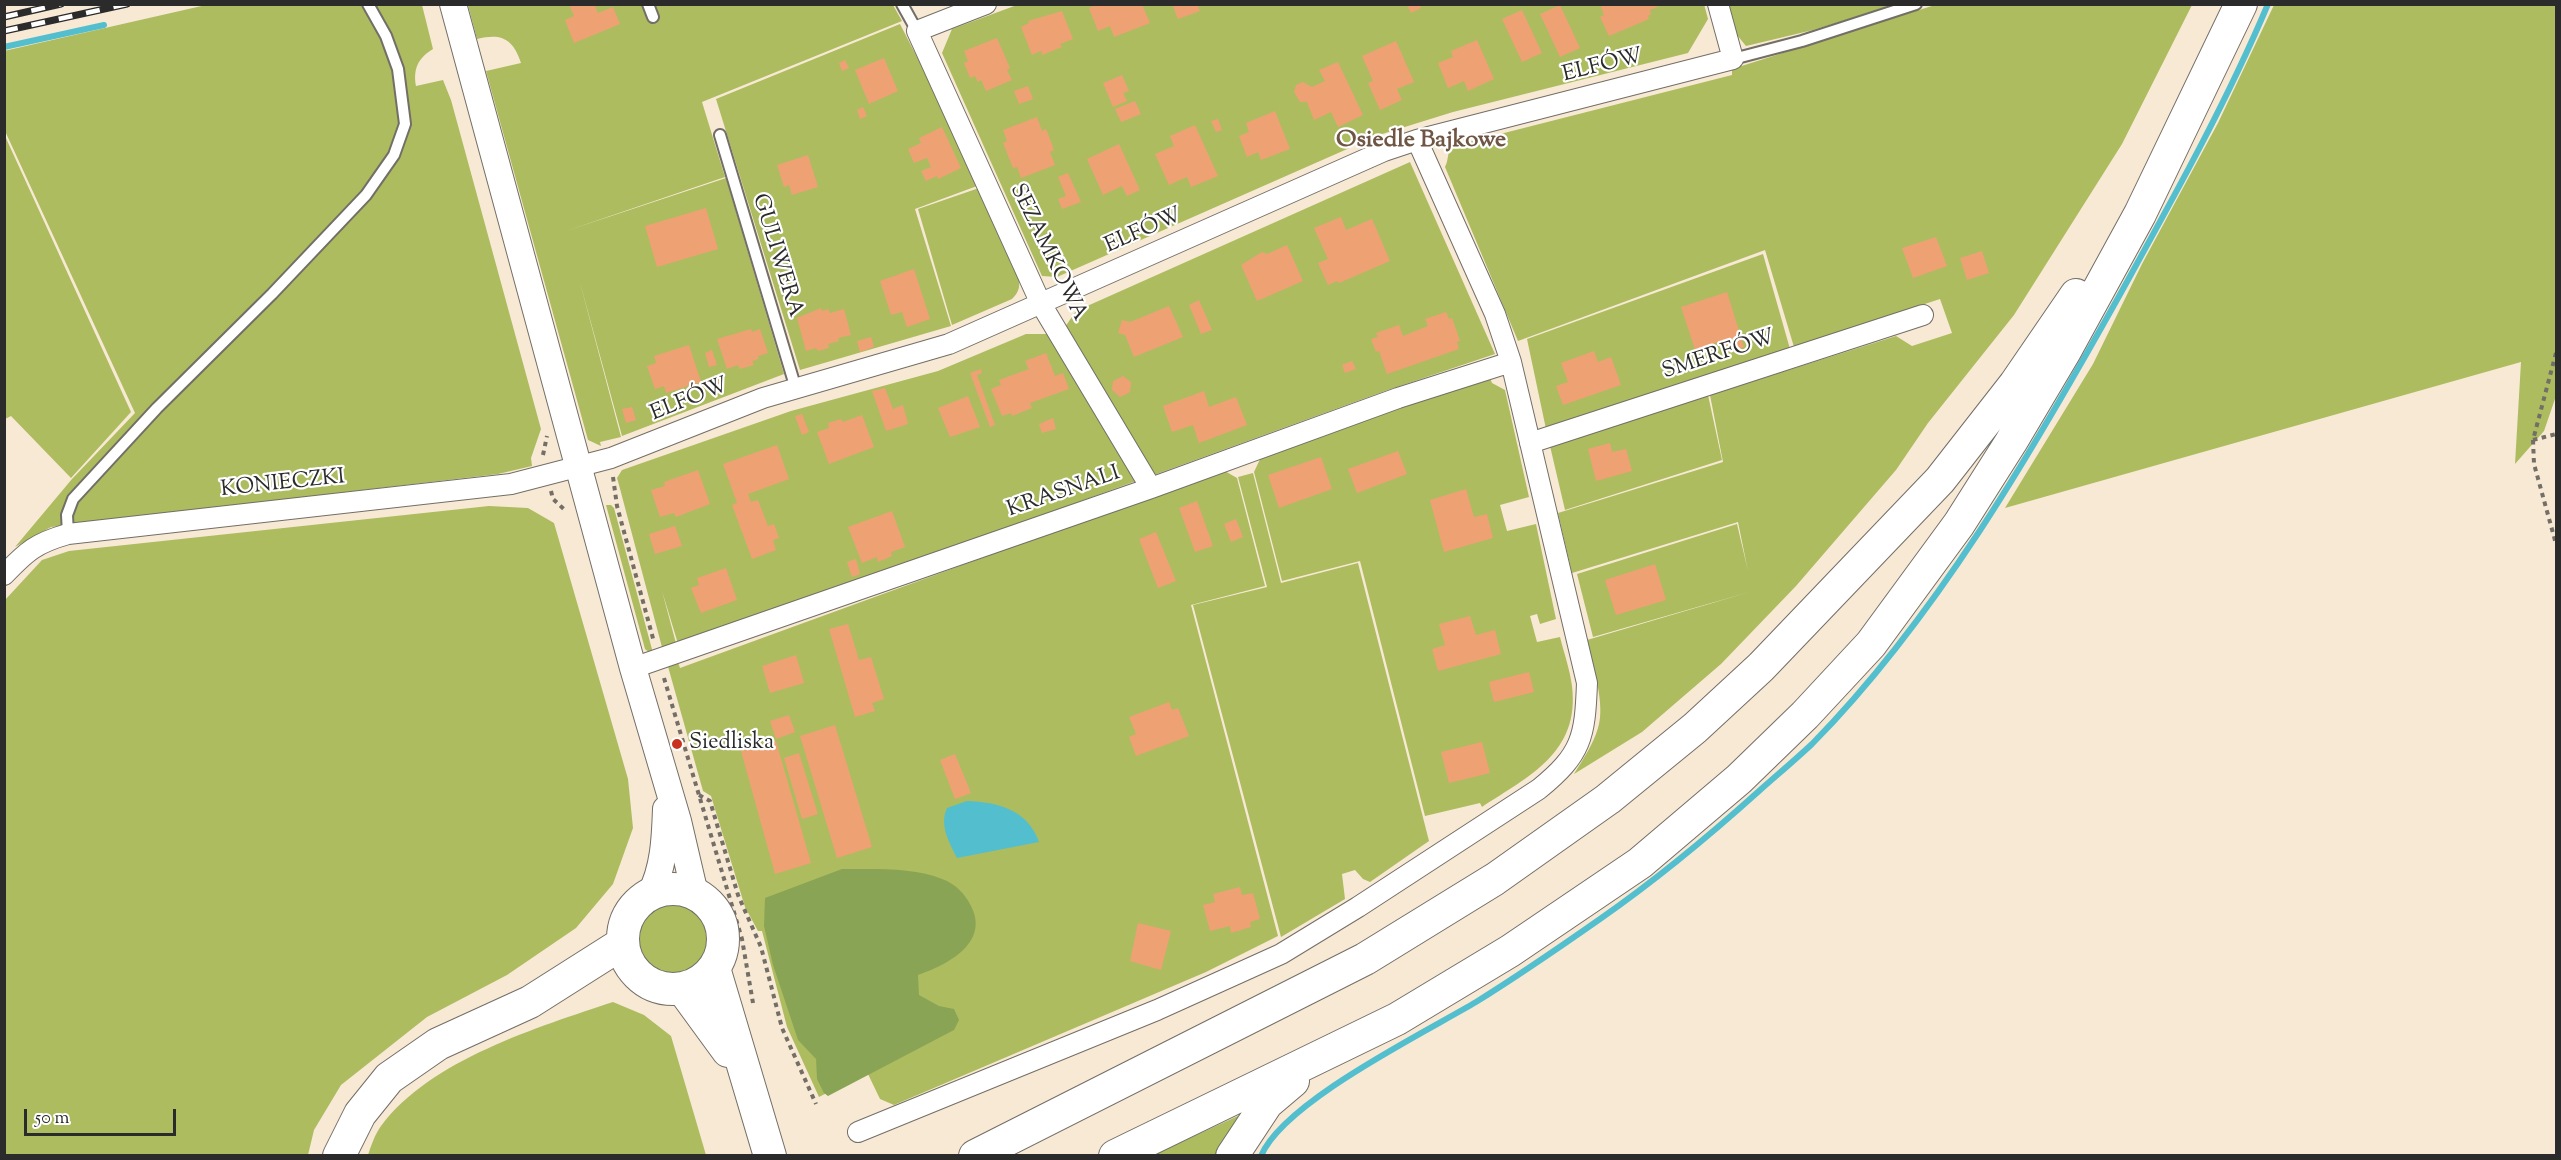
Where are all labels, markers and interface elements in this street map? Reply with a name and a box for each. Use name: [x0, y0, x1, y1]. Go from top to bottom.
street label: ELFÓW: [1560, 44, 1646, 90]
district label: Osiedle Bajkowe: [1336, 128, 1506, 156]
street label: SEZAMKOWA: [1002, 180, 1092, 326]
street label: GULIWERA: [745, 191, 807, 321]
street label: ELFÓW: [1101, 203, 1187, 261]
street label: SMERFÓW: [1659, 325, 1779, 387]
street label: ELFÓW: [647, 374, 733, 428]
street label: KRASNALI: [1004, 461, 1124, 525]
street label: KONIECZKI: [220, 465, 346, 505]
place label: Siedliska: [689, 731, 774, 757]
marker: Siedliska: [670, 737, 684, 751]
scale bar: [27, 1097, 178, 1135]
text: 50 m: [35, 1106, 69, 1132]

